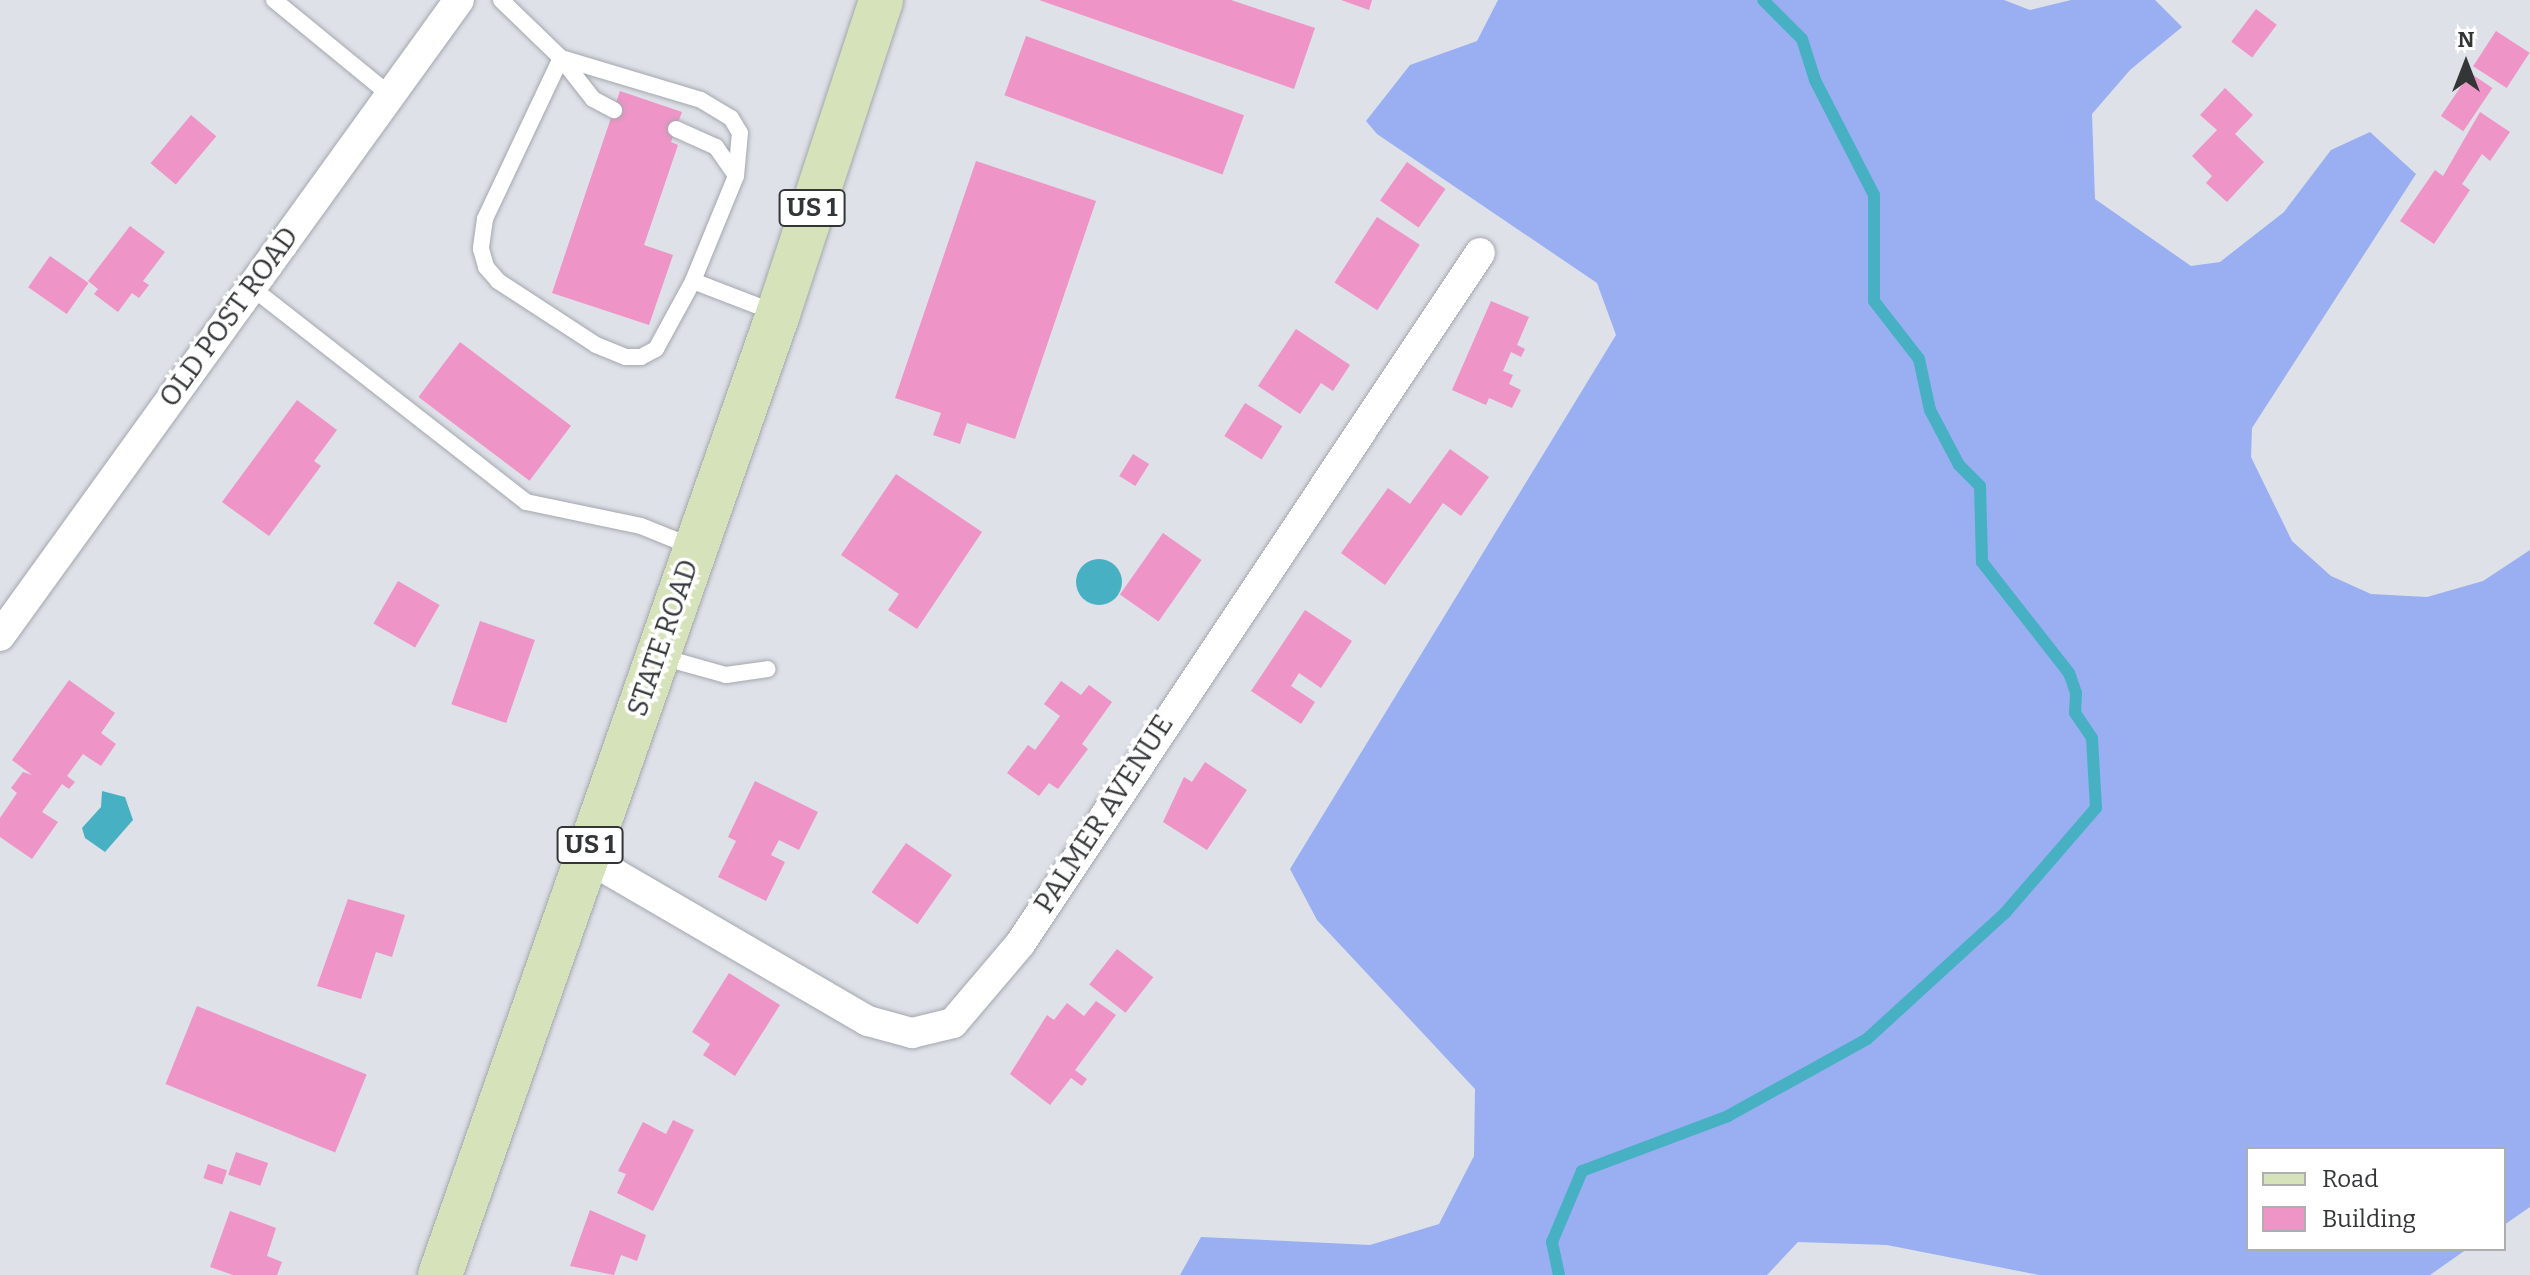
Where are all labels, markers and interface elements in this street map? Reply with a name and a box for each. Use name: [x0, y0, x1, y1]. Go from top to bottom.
north arrow: [2426, 24, 2506, 104]
text: N: [2458, 26, 2474, 53]
road number: US 1: [778, 186, 846, 230]
street label: OLD POST ROAD: [152, 221, 306, 413]
street label: STATE ROAD: [620, 555, 706, 721]
street label: PALMER AVENUE: [1027, 709, 1181, 919]
road number: US 1: [556, 823, 624, 867]
legend: [2246, 1147, 2506, 1251]
text: Road: [2322, 1165, 2378, 1193]
text: Building: [2322, 1205, 2416, 1233]

